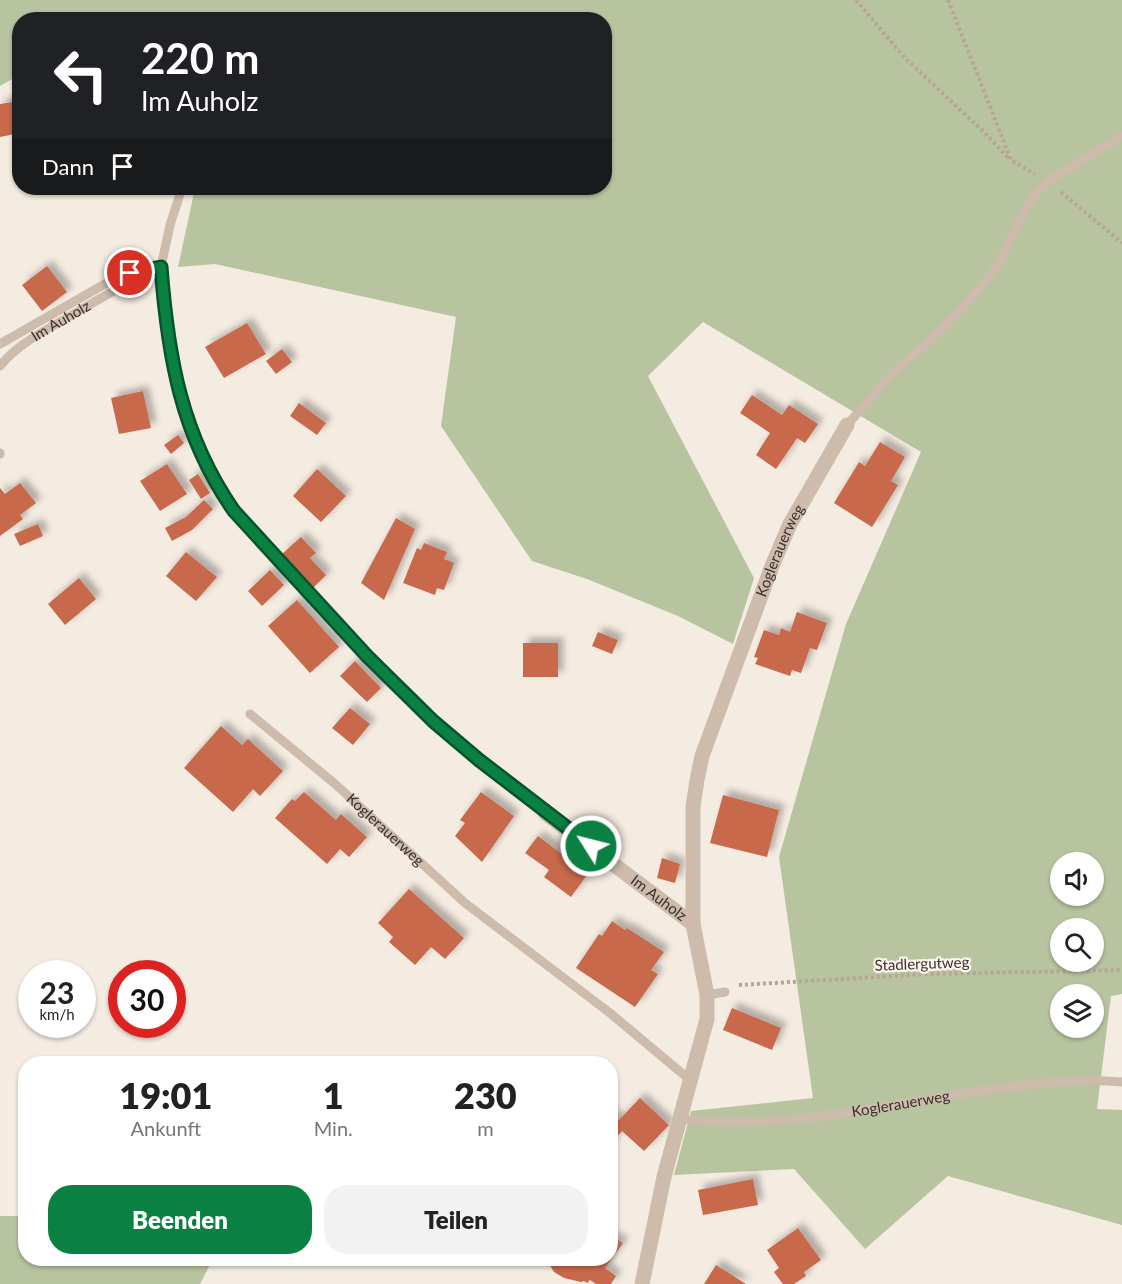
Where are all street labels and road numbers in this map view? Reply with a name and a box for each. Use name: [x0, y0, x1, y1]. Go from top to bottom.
street label: Im Auholz: [27, 296, 93, 345]
street label: Koglerauerweg: [751, 500, 808, 599]
street label: Koglerauerweg: [343, 789, 429, 869]
street label: Im Auholz: [628, 871, 691, 924]
street label: Stadlergutweg: [874, 952, 970, 974]
street label: Koglerauerweg: [850, 1086, 951, 1120]

